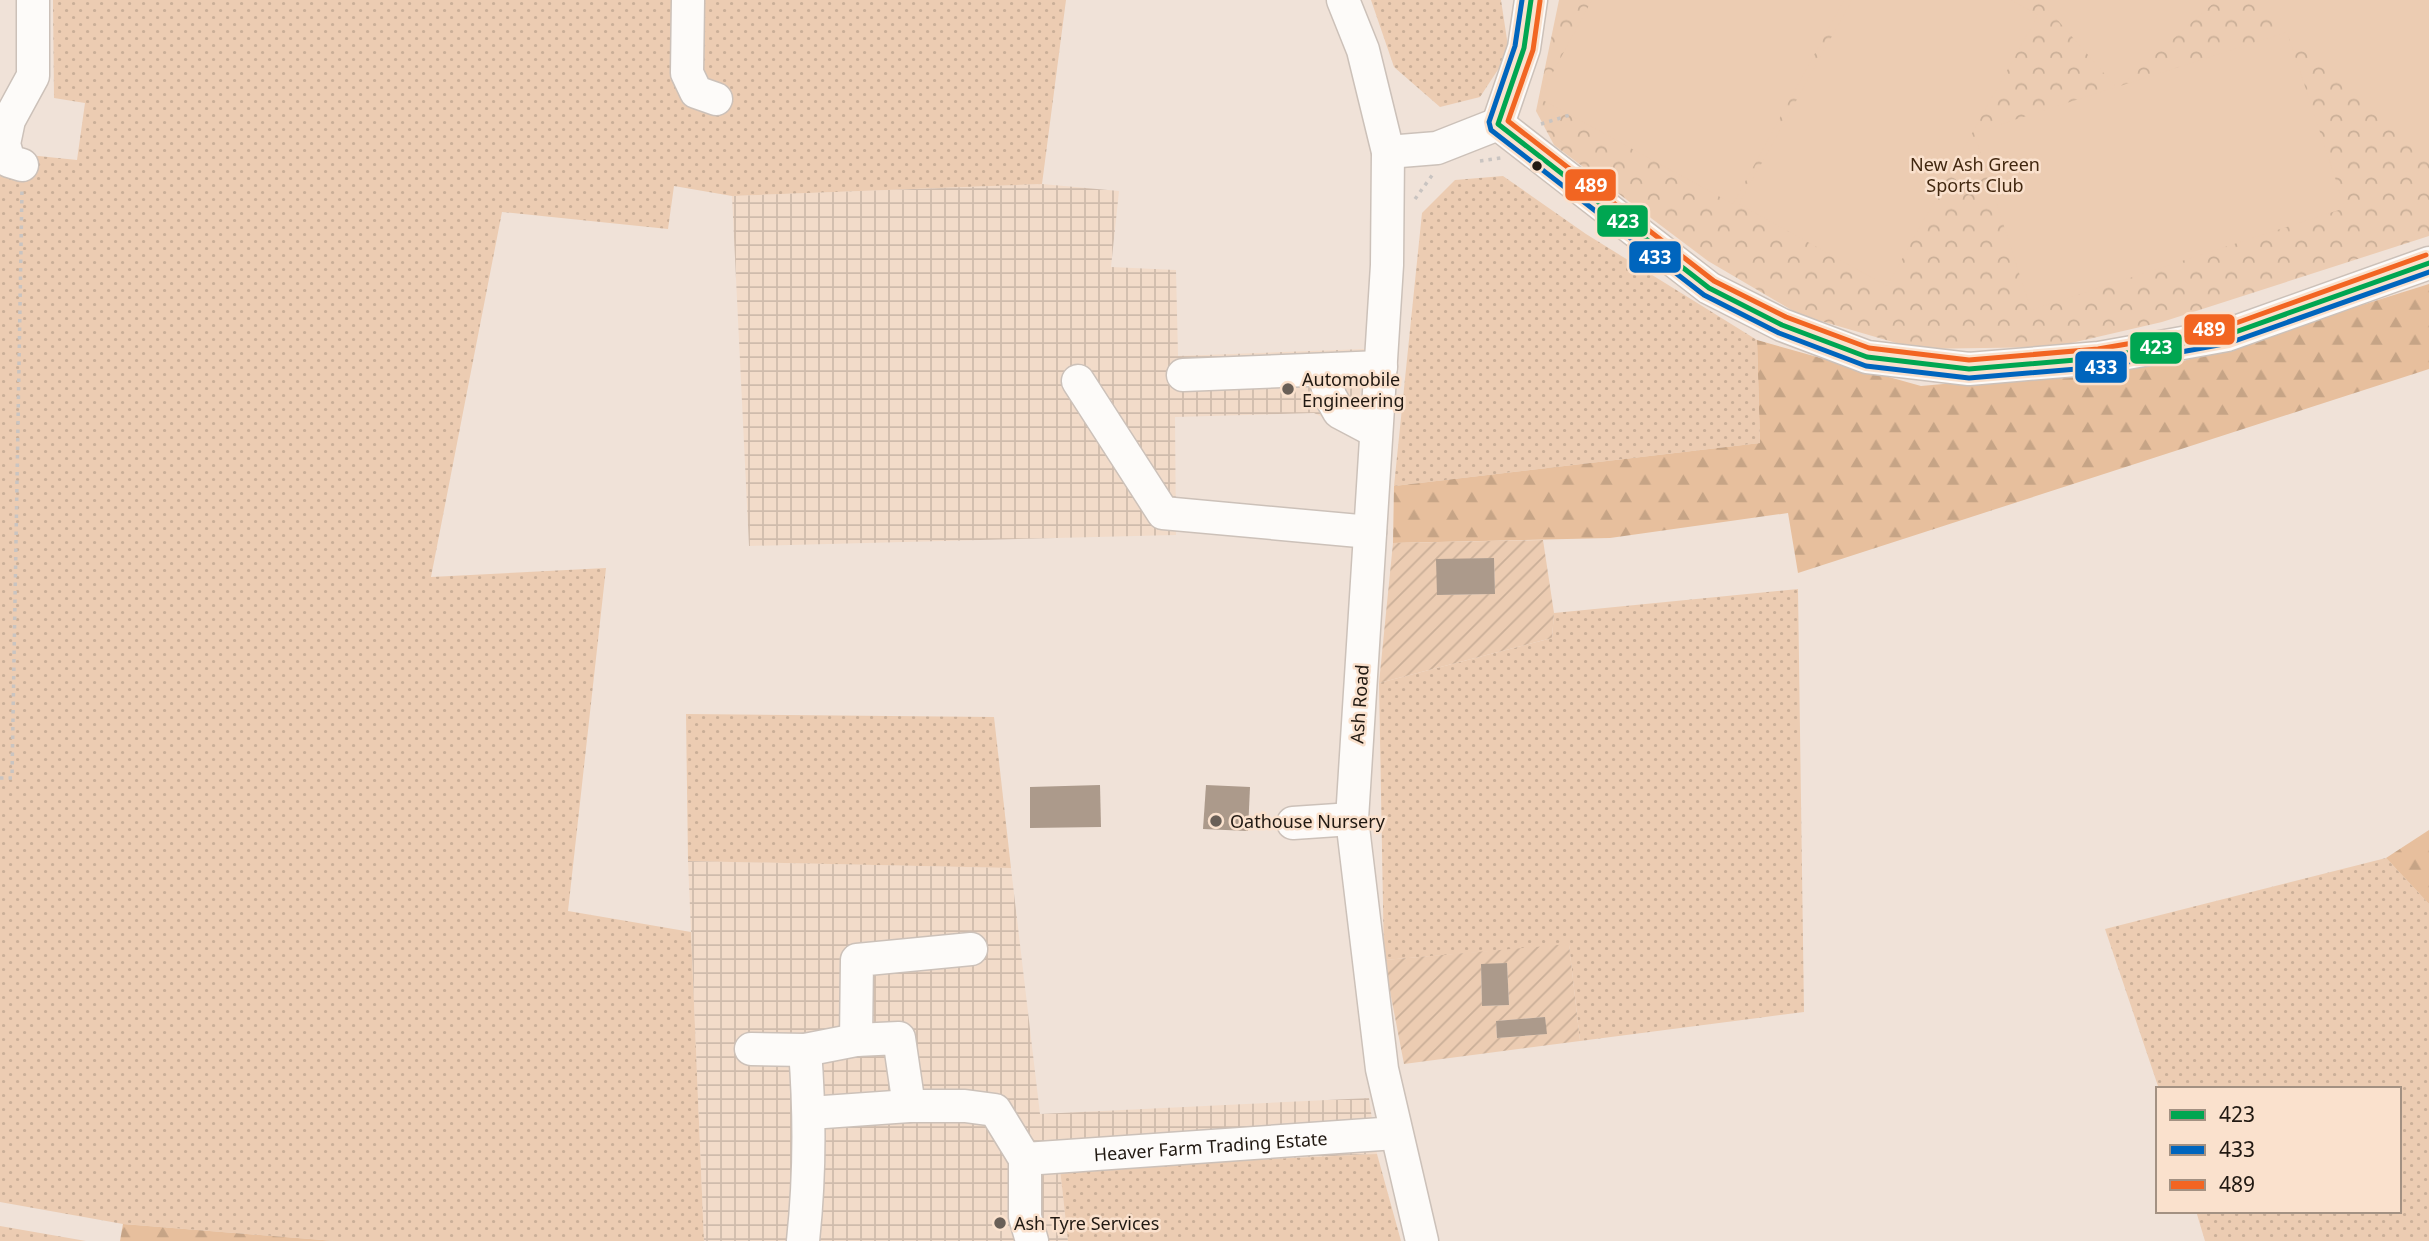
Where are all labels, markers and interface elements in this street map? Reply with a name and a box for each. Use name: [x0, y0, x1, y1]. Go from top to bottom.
park label: New Ash Green Sports Club: [1910, 152, 2040, 197]
unlabelled marker: [1530, 159, 1544, 173]
line badge: 489: [1564, 168, 1617, 202]
text: 489: [1575, 172, 1607, 198]
line badge: 423: [1596, 204, 1649, 238]
text: 423: [1607, 208, 1639, 234]
line badge: 433: [1628, 240, 1682, 274]
text: 433: [1639, 244, 1671, 270]
line badge: 489: [2183, 313, 2236, 346]
text: 489: [2193, 316, 2225, 342]
line badge: 423: [2129, 331, 2183, 365]
text: 423: [2140, 334, 2172, 360]
line badge: 433: [2074, 350, 2128, 384]
text: 433: [2085, 354, 2117, 380]
place label: Automobile Engineering: [1302, 367, 1405, 412]
marker: Automobile Engineering: [1280, 381, 1296, 397]
street label: Ash Road: [1344, 664, 1374, 744]
place label: Oathouse Nursery: [1230, 809, 1386, 833]
marker: Oathouse Nursery: [1208, 813, 1224, 829]
legend: [2156, 1087, 2401, 1213]
text: 423: [2219, 1100, 2255, 1128]
street label: Heaver Farm Trading Estate: [1093, 1126, 1328, 1166]
text: 433: [2219, 1135, 2255, 1163]
text: 489: [2219, 1170, 2255, 1198]
place label: Ash Tyre Services: [1014, 1211, 1159, 1235]
marker: Ash Tyre Services: [992, 1215, 1008, 1231]

